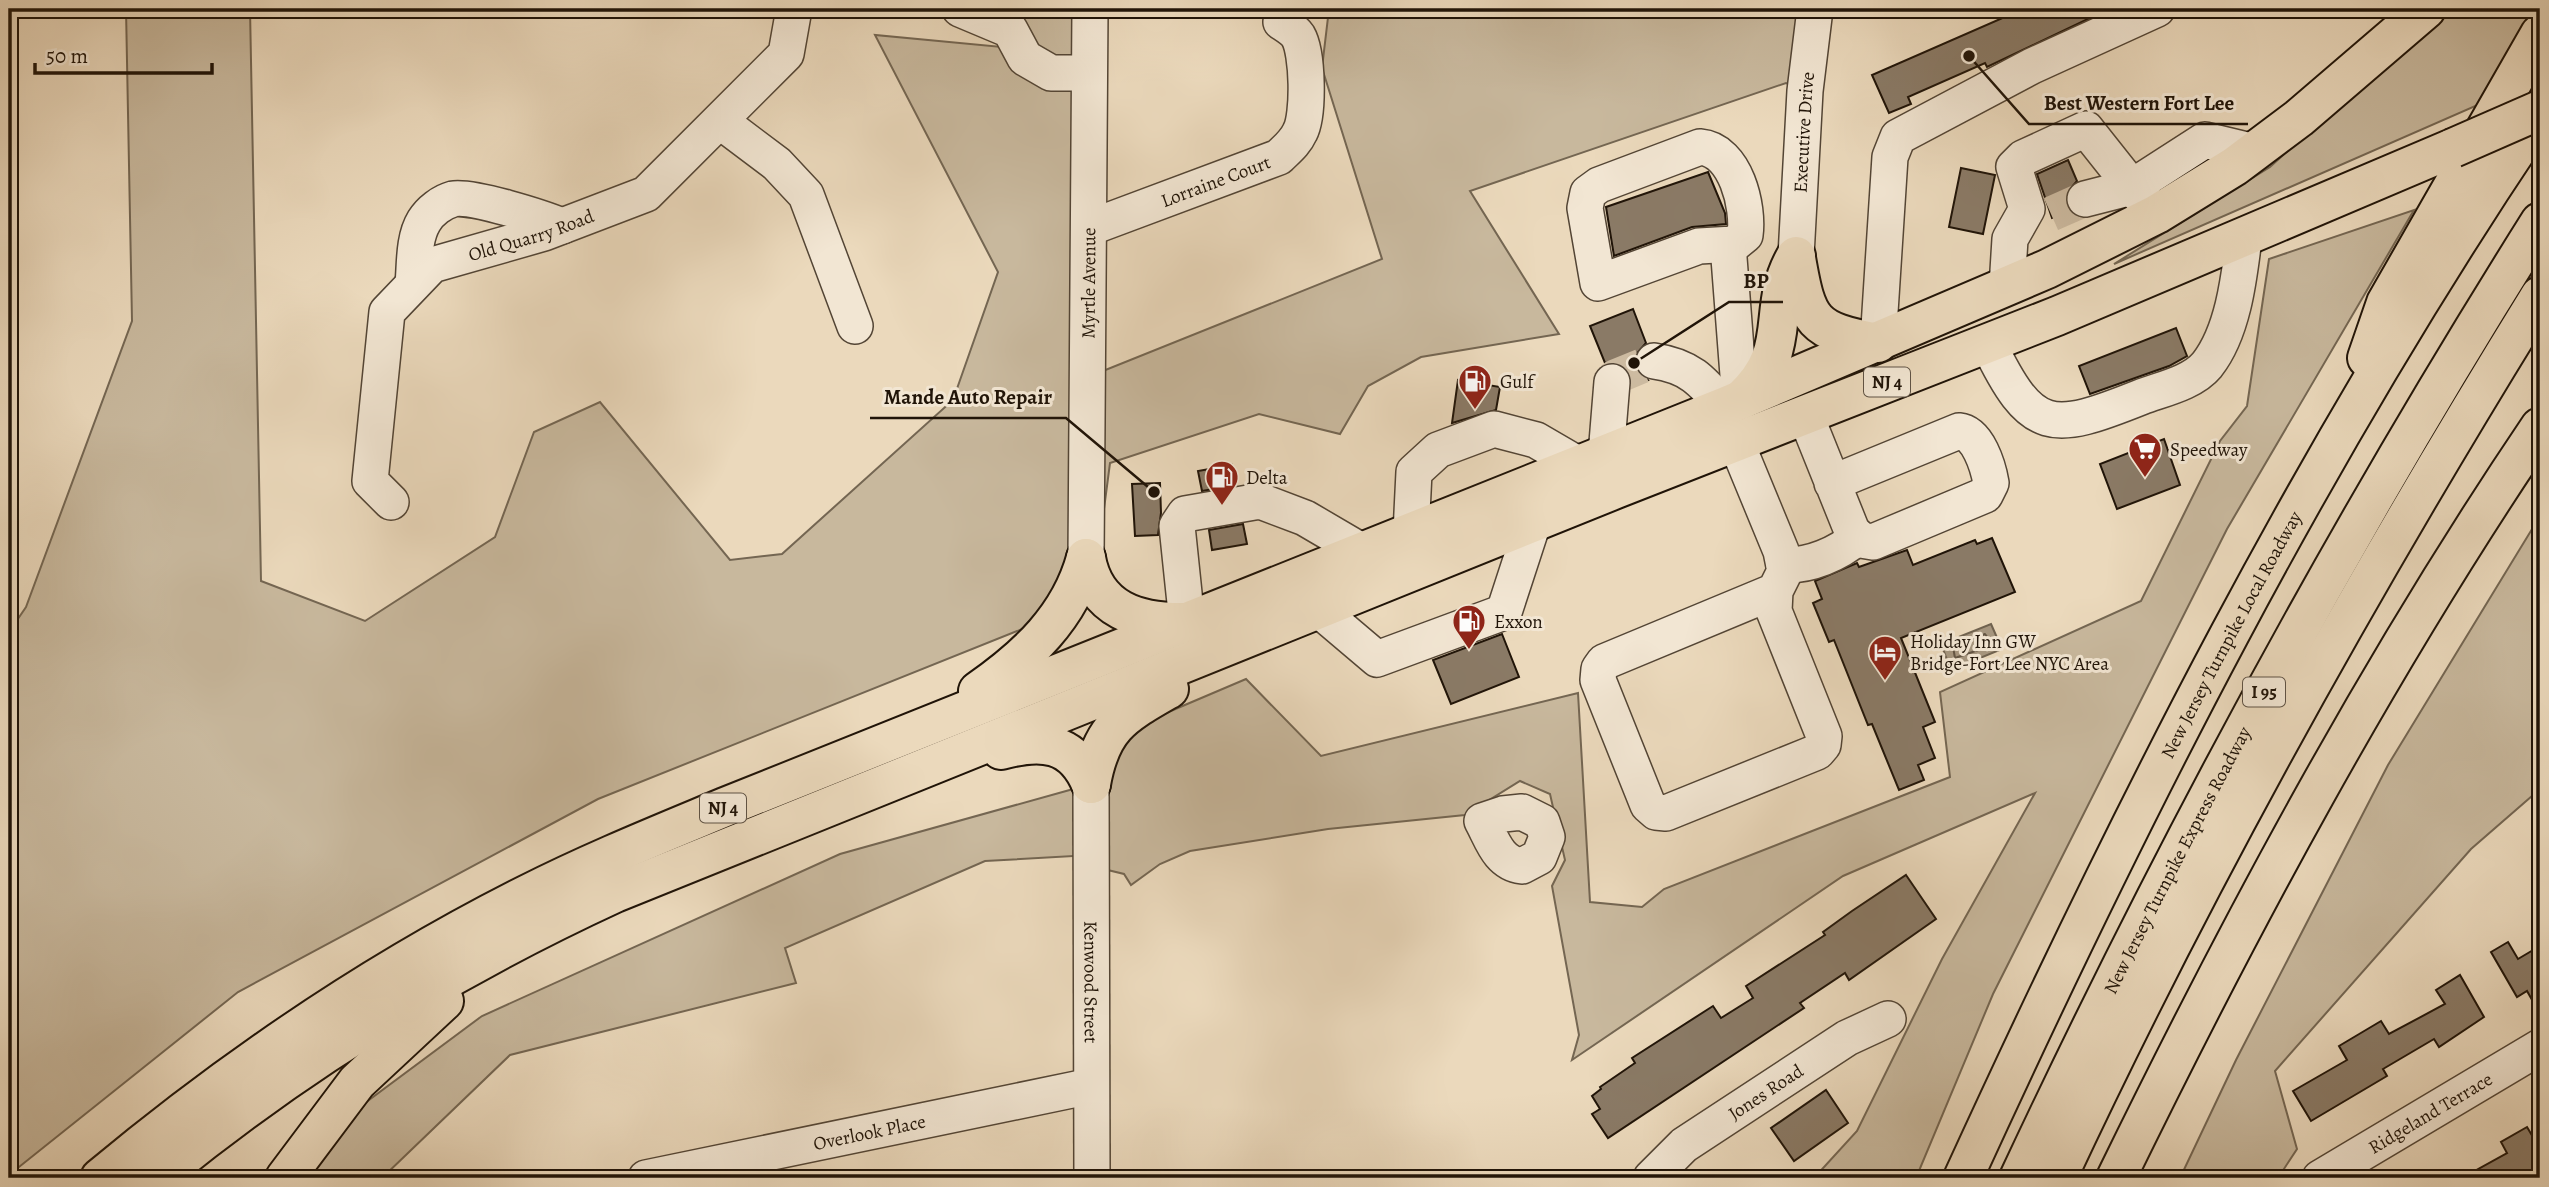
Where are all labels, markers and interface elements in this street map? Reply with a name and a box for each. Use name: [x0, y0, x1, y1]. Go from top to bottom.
scale bar: [35, 32, 212, 76]
text: 50 m: [46, 42, 88, 70]
street label: Executive Drive: [1787, 70, 1821, 194]
callout: Best Western Fort Lee: [2029, 82, 2248, 124]
text: Best Western Fort Lee: [2044, 89, 2235, 117]
street label: Lorraine Court: [1157, 149, 1274, 214]
street label: Old Quarry Road: [465, 203, 599, 268]
street label: Myrtle Avenue: [1076, 227, 1102, 339]
callout: BP: [1729, 260, 1783, 302]
text: BP: [1743, 267, 1769, 295]
fuel station icon: Gulf: [1456, 362, 1494, 411]
road number: NJ 4: [1864, 368, 1910, 396]
place label: Gulf: [1500, 369, 1536, 395]
callout: Mande Auto Repair: [870, 376, 1066, 418]
text: Mande Auto Repair: [884, 383, 1053, 411]
supermarket icon: Speedway: [2126, 430, 2164, 479]
place label: Speedway: [2170, 437, 2248, 463]
fuel station icon: Delta: [1203, 458, 1241, 507]
place label: Delta: [1246, 465, 1288, 491]
street label: New Jersey Turnpike Local Roadway: [2155, 506, 2309, 763]
fuel station icon: Exxon: [1450, 602, 1488, 651]
place label: Exxon: [1494, 609, 1543, 635]
place label: Holiday Inn GW Bridge-Fort Lee NYC Area: [1910, 629, 2109, 677]
hotel icon: Holiday Inn GW Bridge-Fort Lee NYC Area: [1866, 633, 1904, 682]
road number: I 95: [2243, 678, 2285, 706]
street label: New Jersey Turnpike Express Roadway: [2098, 722, 2258, 999]
road number: NJ 4: [700, 794, 746, 822]
street label: Kenwood Street: [1077, 921, 1104, 1043]
street label: Jones Road: [1723, 1058, 1809, 1127]
street label: Ridgeland Terrace: [2364, 1066, 2497, 1160]
street label: Overlook Place: [811, 1109, 928, 1157]

